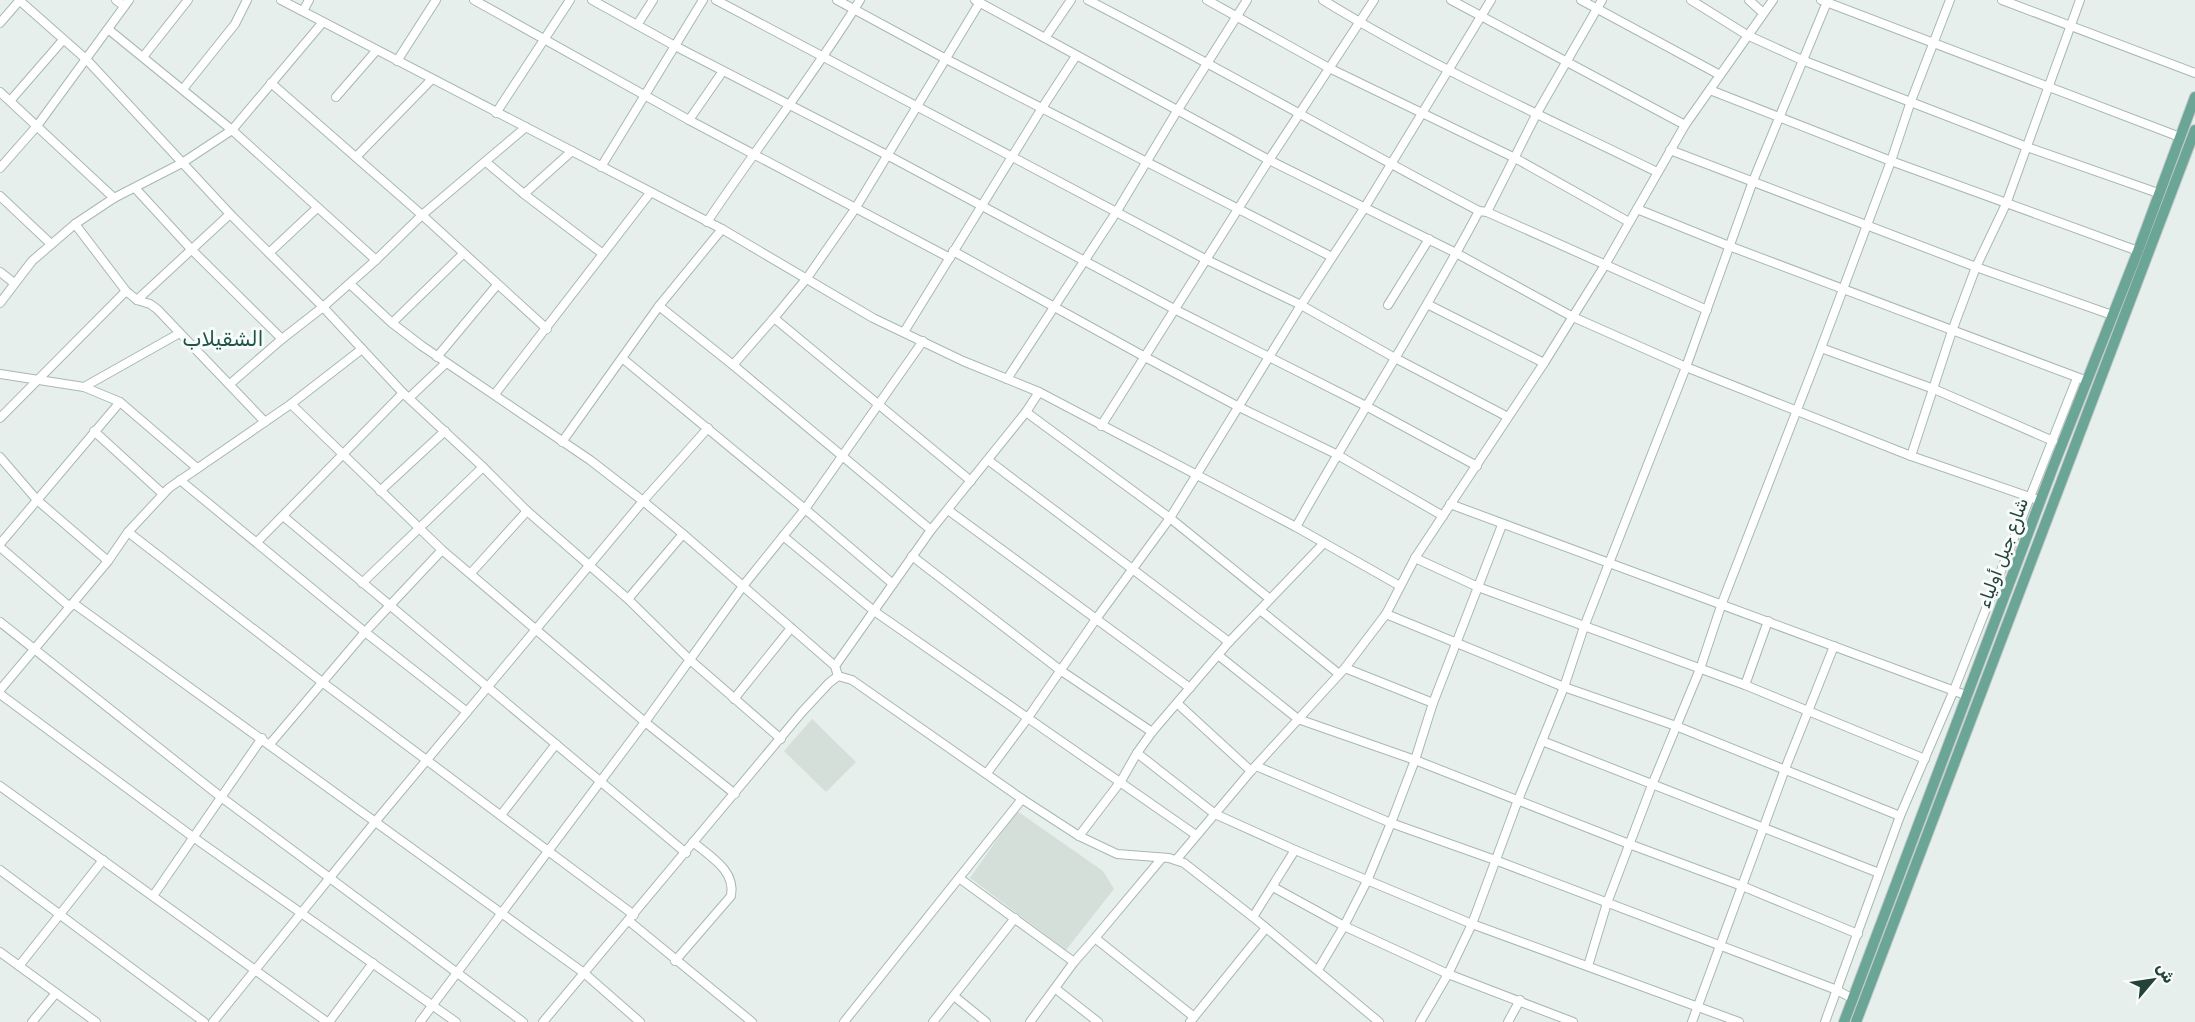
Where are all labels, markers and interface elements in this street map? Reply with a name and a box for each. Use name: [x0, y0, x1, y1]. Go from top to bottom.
district label: الشقيلاب: [182, 326, 264, 351]
street label: شارع جبل أولياء: [1973, 495, 2034, 612]
north arrow: [2123, 950, 2183, 1010]
text: ش: [2152, 959, 2179, 986]

